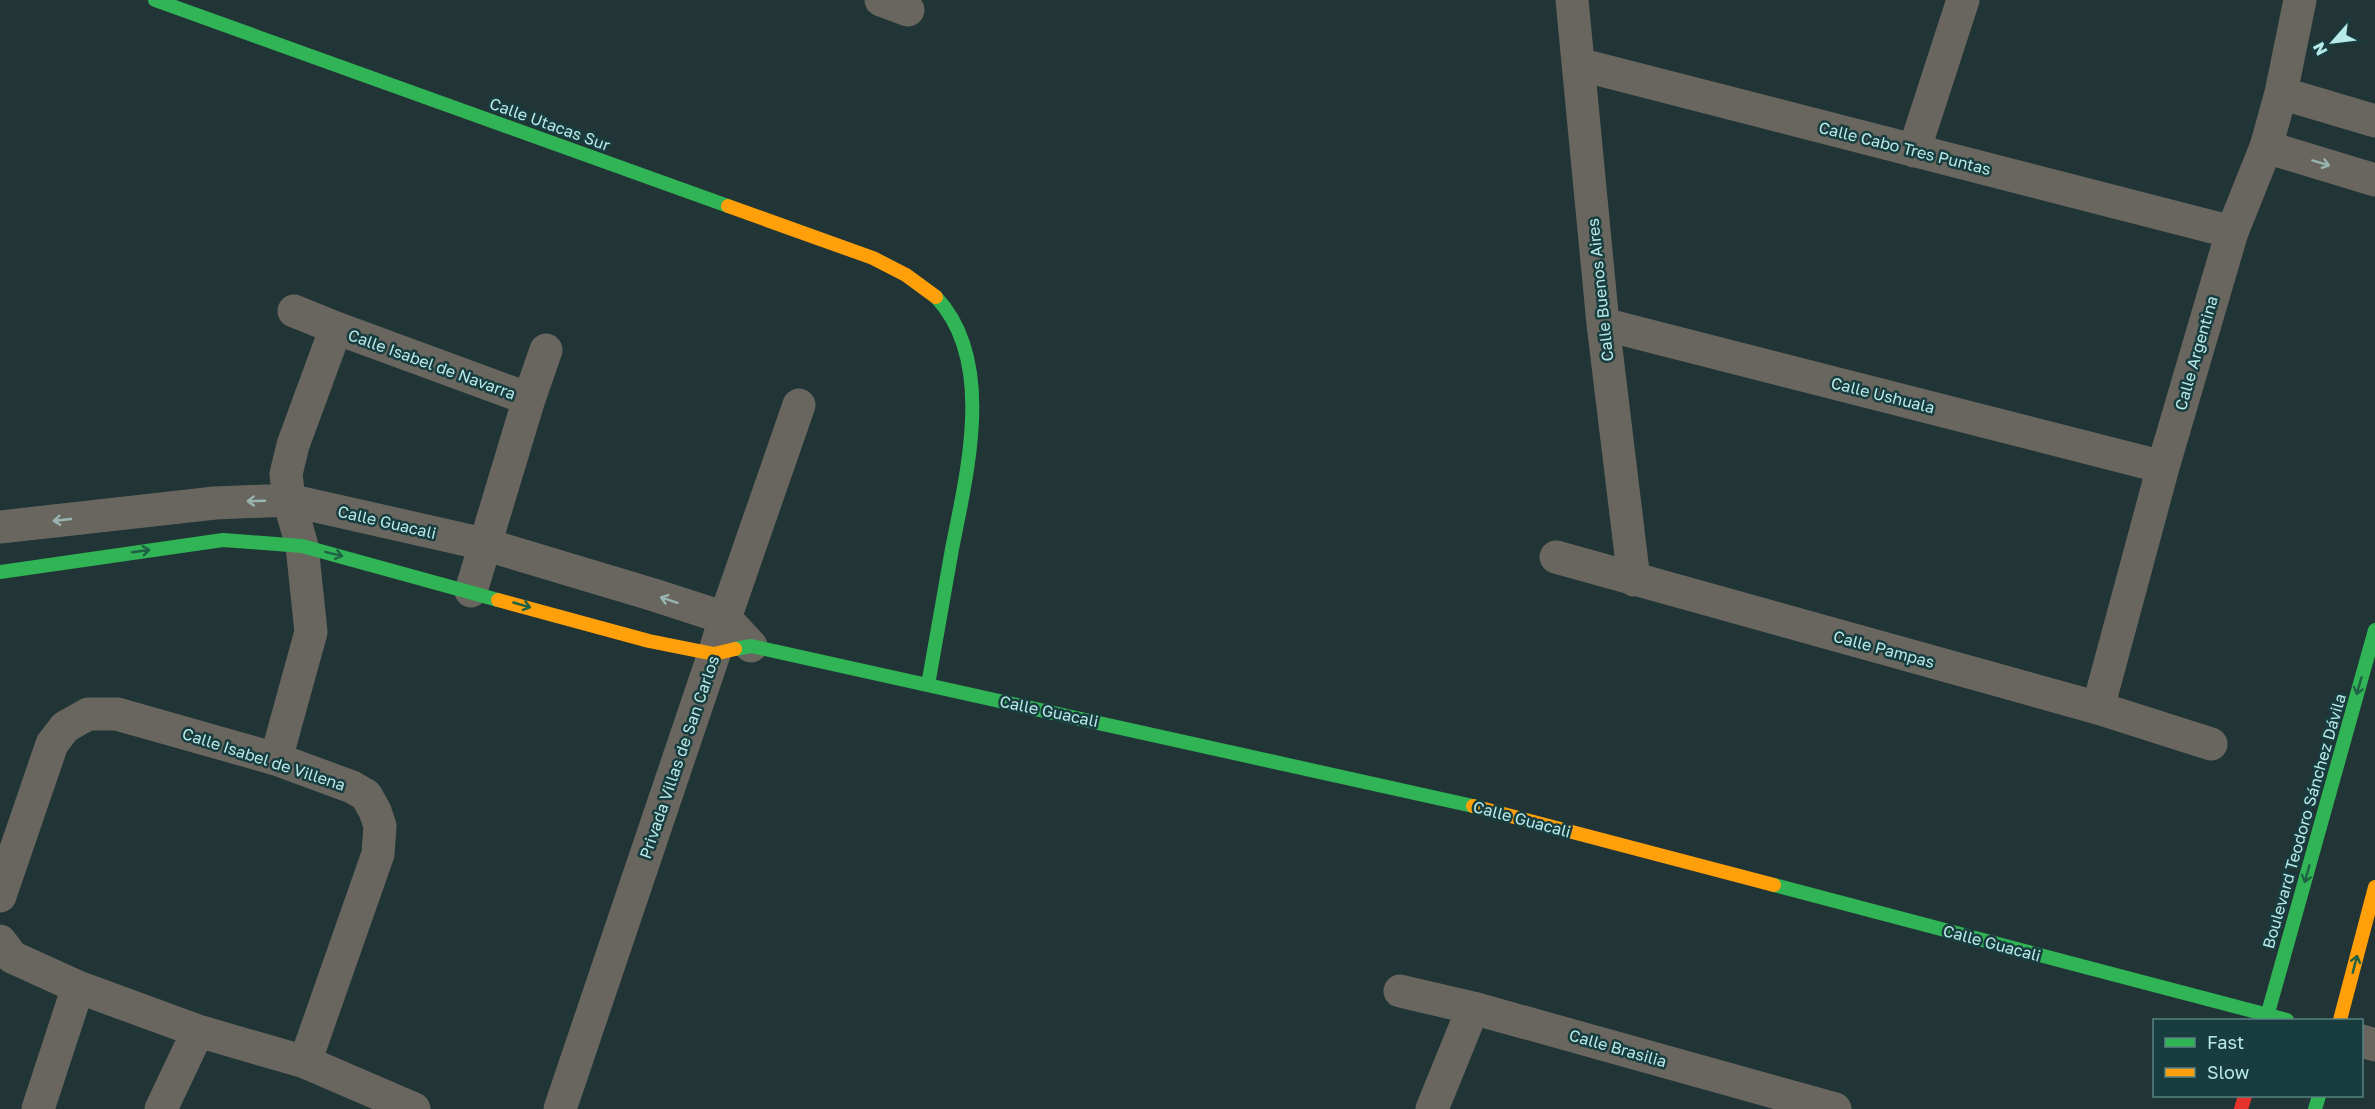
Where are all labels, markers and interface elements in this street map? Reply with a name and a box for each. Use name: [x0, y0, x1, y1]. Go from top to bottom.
north arrow: [2303, 12, 2363, 72]
text: N: [2308, 39, 2331, 59]
street label: Calle Utacas Sur: [487, 93, 613, 155]
street label: Calle Cabo Tres Puntas: [1817, 117, 1993, 179]
one-way arrow: [2311, 159, 2330, 170]
street label: Calle Buenos Aires: [1583, 217, 1617, 363]
street label: Calle Argentina: [2170, 293, 2222, 413]
street label: Calle Isabel de Navarra: [345, 324, 519, 404]
street label: Calle Ushuala: [1829, 372, 1937, 418]
one-way arrow: [247, 496, 267, 507]
street label: Calle Guacali: [336, 501, 438, 543]
one-way arrow: [53, 514, 72, 525]
one-way arrow: [131, 545, 150, 556]
one-way arrow: [324, 548, 343, 560]
one-way arrow: [660, 593, 679, 604]
one-way arrow: [512, 600, 531, 611]
street label: Calle Pampas: [1831, 626, 1937, 672]
street label: Privada Villas de San Carlos: [635, 653, 723, 861]
one-way arrow: [2353, 677, 2364, 696]
street label: Calle Guacali: [998, 691, 1100, 731]
street label: Boulevard Teodoro Sánchez Dávila: [2258, 691, 2350, 951]
street label: Calle Isabel de Villena: [180, 723, 348, 795]
street label: Calle Guacali: [1471, 796, 1573, 842]
one-way arrow: [2300, 864, 2312, 883]
street label: Calle Guacali: [1941, 920, 2043, 966]
one-way arrow: [2350, 955, 2361, 974]
legend: [2153, 1019, 2363, 1097]
street label: Calle Brasilia: [1567, 1025, 1669, 1071]
text: Fast: [2207, 1031, 2244, 1053]
text: Slow: [2207, 1061, 2250, 1083]

